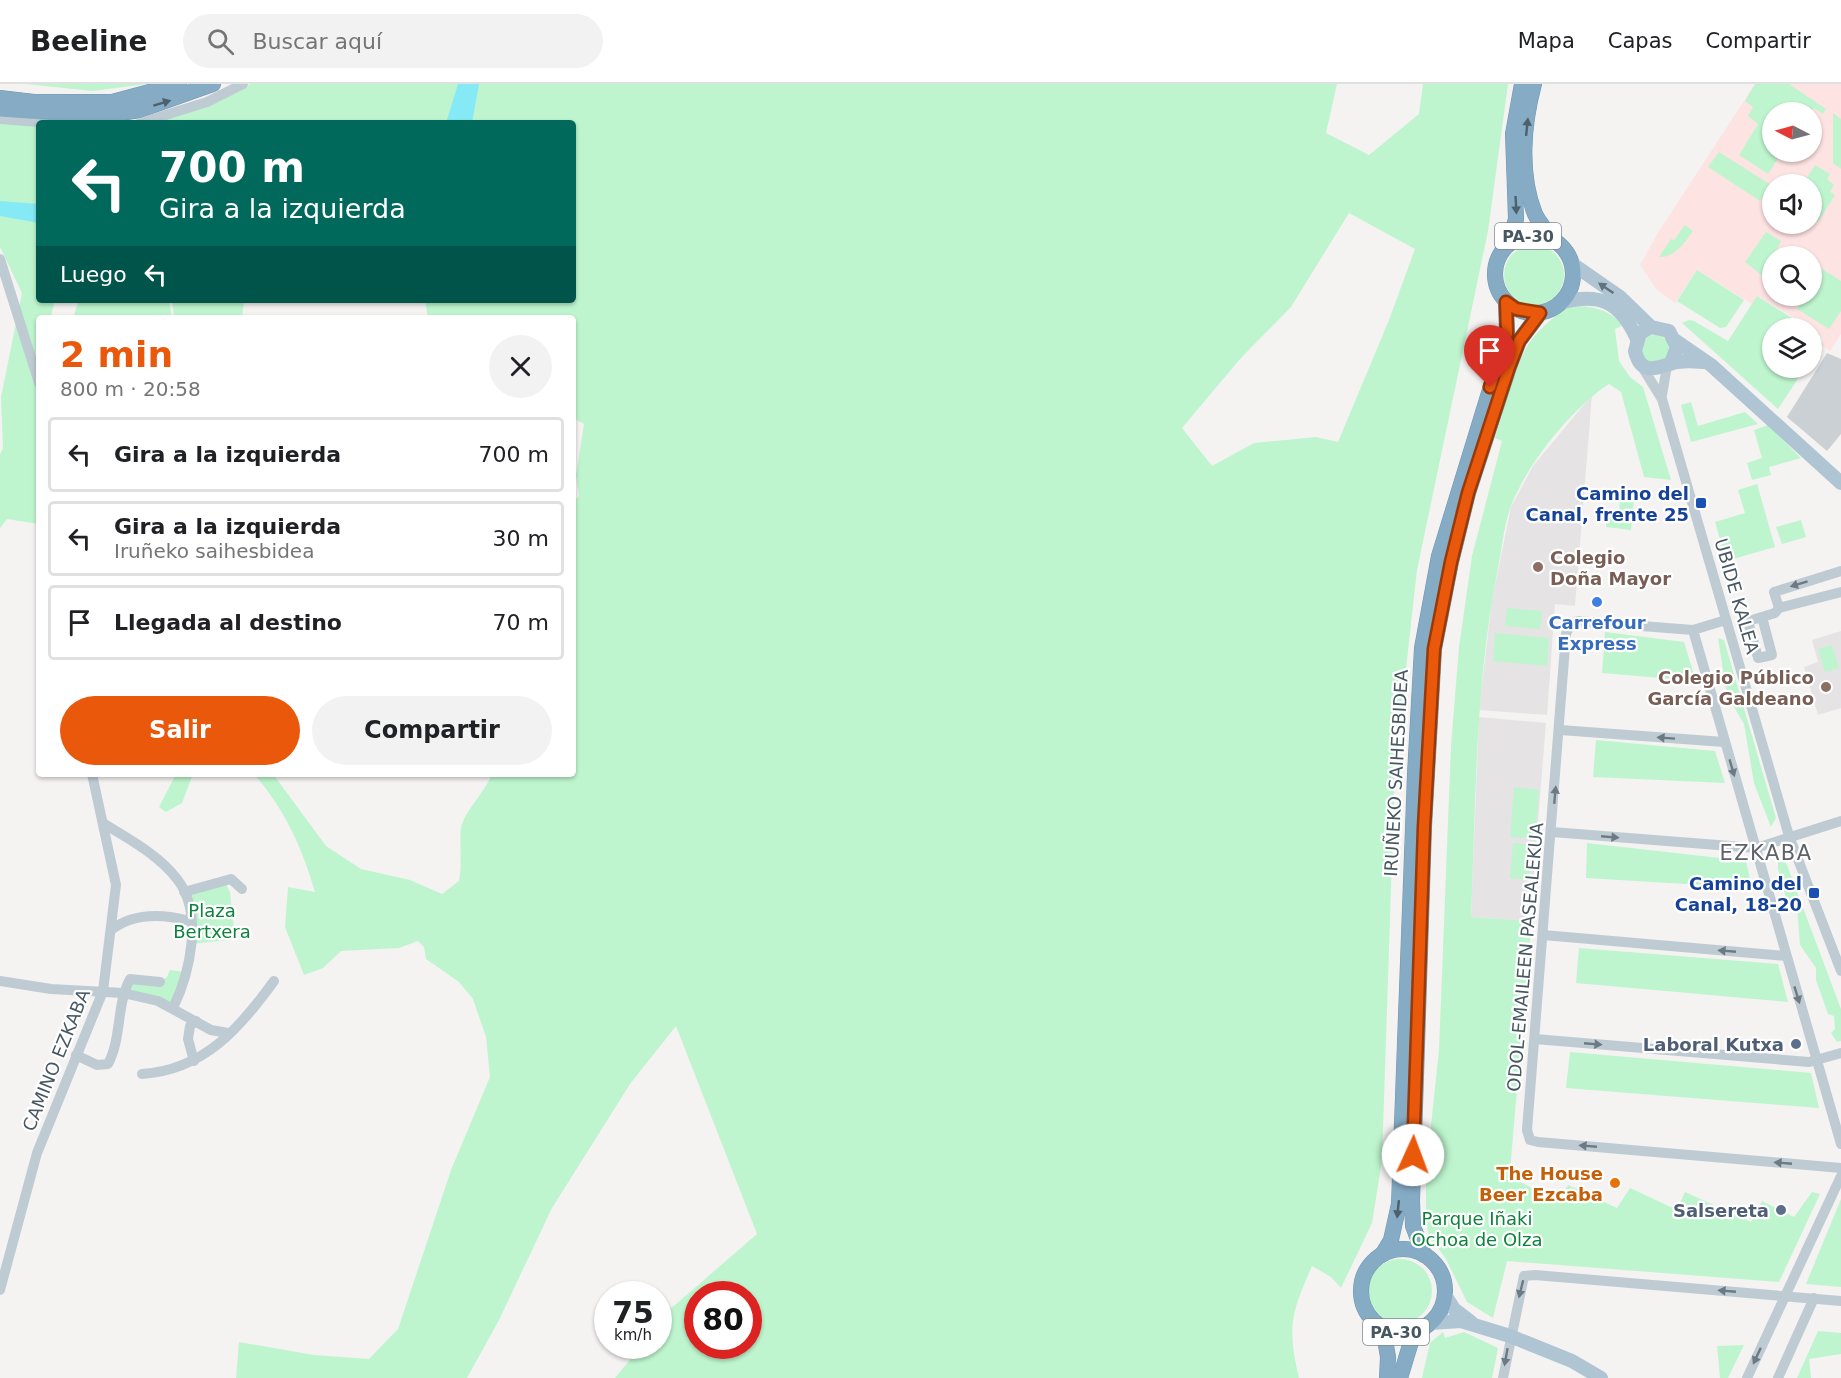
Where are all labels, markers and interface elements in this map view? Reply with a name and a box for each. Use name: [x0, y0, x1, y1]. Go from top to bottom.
search box: [183, 14, 603, 68]
text: Beeline: [30, 25, 147, 58]
icon: search: [204, 25, 237, 58]
text: Buscar aquí: [252, 29, 382, 54]
text: Mapa: [1518, 29, 1575, 53]
text: Capas: [1608, 29, 1672, 53]
text: Compartir: [1705, 29, 1811, 53]
one-way arrow: [153, 98, 171, 107]
north arrow: [1762, 102, 1822, 162]
map controls: [1762, 102, 1822, 378]
one-way arrow: [1522, 117, 1532, 136]
text: 700 m: [159, 143, 305, 192]
icon: left: [60, 144, 138, 222]
button: sound: [1762, 174, 1822, 234]
text: Gira a la izquierda: [159, 193, 406, 224]
one-way arrow: [1511, 195, 1520, 214]
road number: PA-30: [1495, 223, 1561, 249]
button: search: [1762, 246, 1822, 306]
icon: left: [139, 258, 172, 291]
text: Luego: [60, 262, 127, 287]
one-way arrow: [1599, 282, 1615, 294]
button: layers: [1762, 318, 1822, 378]
pin: [1464, 325, 1515, 387]
text: 2 min: [60, 334, 173, 375]
icon: arrive: [1473, 334, 1506, 367]
button: close: [489, 335, 552, 398]
text: 800 m · 20:58: [60, 377, 201, 401]
icon: left: [63, 438, 96, 471]
text: Gira a la izquierda: [114, 442, 341, 467]
text: 700 m: [479, 442, 549, 467]
place label: Camino del Canal, frente 25: [1526, 483, 1689, 525]
marker: Camino del Canal, frente 25: [1694, 496, 1708, 510]
text: Gira a la izquierda: [114, 514, 341, 539]
icon: left: [63, 522, 96, 555]
text: 30 m: [493, 526, 549, 551]
street label: UBIDE KALEA: [1710, 536, 1764, 657]
text: Iruñeko saihesbidea: [114, 539, 314, 563]
place label: Colegio Doña Mayor: [1550, 547, 1671, 589]
marker: Colegio Doña Mayor: [1531, 560, 1545, 574]
one-way arrow: [1790, 580, 1808, 589]
marker: Carrefour Express: [1590, 595, 1604, 609]
icon: arrive: [63, 606, 96, 639]
text: Llegada al destino: [114, 610, 342, 635]
text: 70 m: [493, 610, 549, 635]
place label: Carrefour Express: [1548, 612, 1646, 654]
place label: Colegio Público García Galdeano: [1647, 667, 1814, 709]
street label: IRUÑEKO SAIHESBIDEA: [1380, 668, 1412, 877]
marker: Colegio Público García Galdeano: [1819, 680, 1833, 694]
button: Salir: [60, 696, 300, 765]
button: Compartir: [312, 696, 552, 765]
one-way arrow: [1656, 733, 1675, 743]
one-way arrow: [1728, 759, 1737, 777]
one-way arrow: [1550, 786, 1560, 805]
street label: ODOL-EMAILEEN PASEALEKUA: [1503, 821, 1547, 1093]
one-way arrow: [1601, 832, 1620, 842]
district label: EZKABA: [1719, 841, 1813, 865]
place label: Camino del Canal, 18-20: [1675, 873, 1802, 915]
marker: Camino del Canal, 18-20: [1807, 886, 1821, 900]
park label: Plaza Bertxera: [173, 900, 251, 942]
one-way arrow: [1718, 946, 1737, 956]
street label: CAMINO EZKABA: [18, 985, 94, 1134]
one-way arrow: [1793, 986, 1802, 1004]
place label: Laboral Kutxa: [1643, 1034, 1784, 1055]
marker: Laboral Kutxa: [1789, 1037, 1803, 1051]
one-way arrow: [1584, 1039, 1603, 1049]
position arrow: [1381, 1123, 1445, 1187]
one-way arrow: [1579, 1141, 1598, 1151]
one-way arrow: [1773, 1158, 1792, 1168]
place label: The House Beer Ezcaba: [1479, 1163, 1603, 1205]
marker: The House Beer Ezcaba: [1608, 1176, 1622, 1190]
one-way arrow: [1393, 1200, 1403, 1219]
place label: Salsereta: [1673, 1200, 1769, 1221]
marker: Salsereta: [1774, 1203, 1788, 1217]
park label: Parque Iñaki Ochoa de Olza: [1411, 1208, 1543, 1250]
one-way arrow: [1515, 1279, 1525, 1298]
speed limit sign: 80: [684, 1281, 762, 1359]
one-way arrow: [1717, 1286, 1736, 1296]
text: 75: [612, 1295, 654, 1330]
road number: PA-30: [1363, 1319, 1429, 1345]
text: km/h: [614, 1326, 652, 1344]
one-way arrow: [1502, 1348, 1511, 1367]
one-way arrow: [1752, 1348, 1762, 1366]

